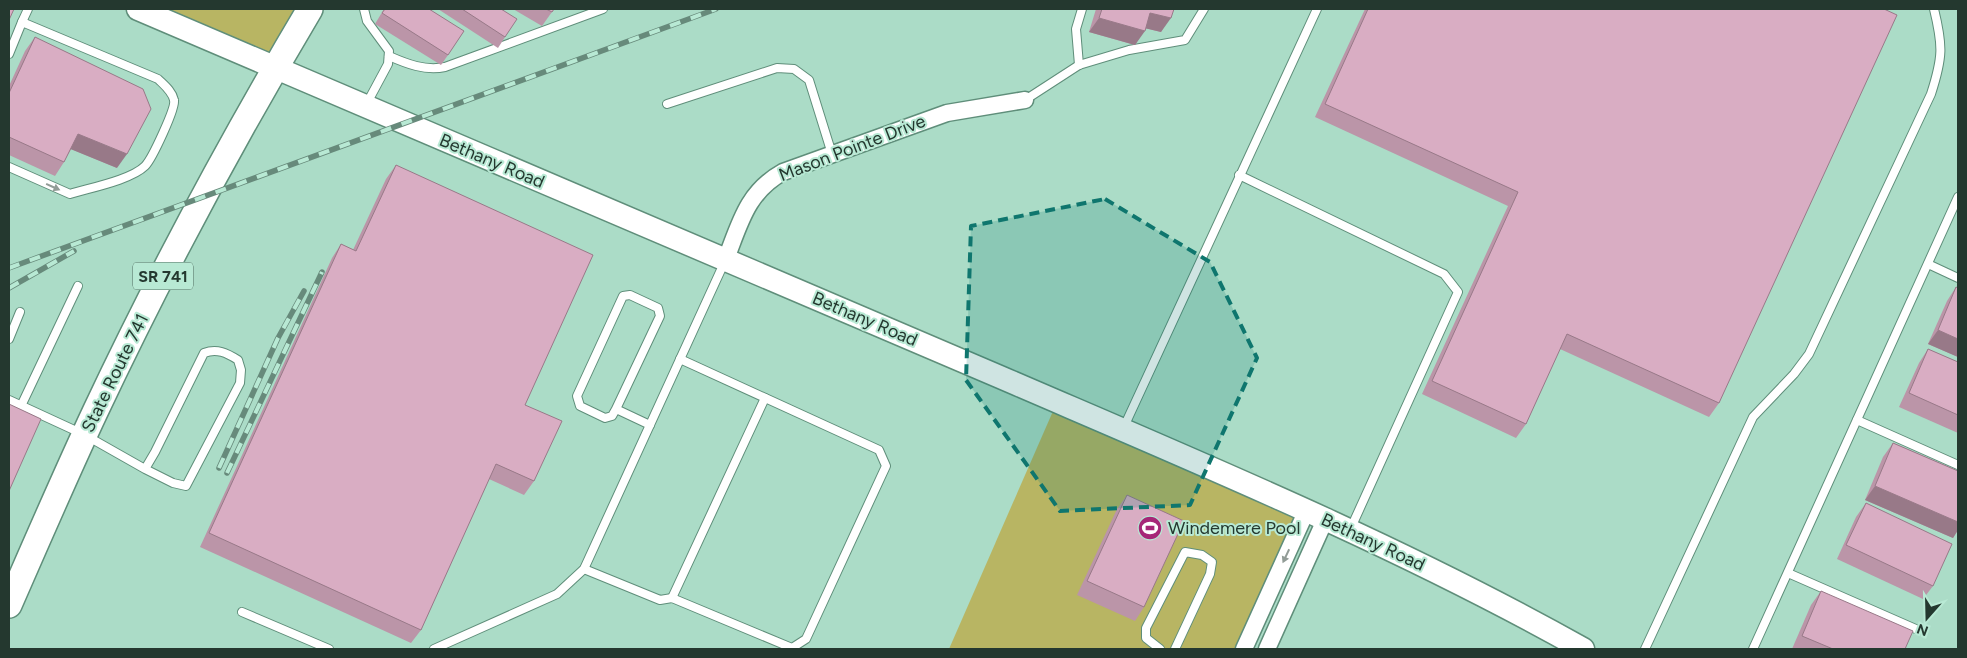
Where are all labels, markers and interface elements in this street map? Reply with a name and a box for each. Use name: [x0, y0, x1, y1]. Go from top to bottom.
street label: Mason Pointe Drive: [776, 110, 929, 186]
street label: Bethany Road: [436, 129, 548, 193]
one-way arrow: [46, 183, 60, 191]
road number: SR 741: [133, 262, 193, 290]
street label: Bethany Road: [809, 287, 921, 351]
street label: State Route 741: [77, 310, 153, 436]
street label: Bethany Road: [1318, 508, 1428, 576]
sports icon: Windemere Pool: [1137, 515, 1163, 541]
place label: Windemere Pool: [1168, 517, 1300, 539]
one-way arrow: [1282, 549, 1290, 563]
north arrow: [1902, 593, 1952, 643]
text: N: [1915, 620, 1931, 640]

